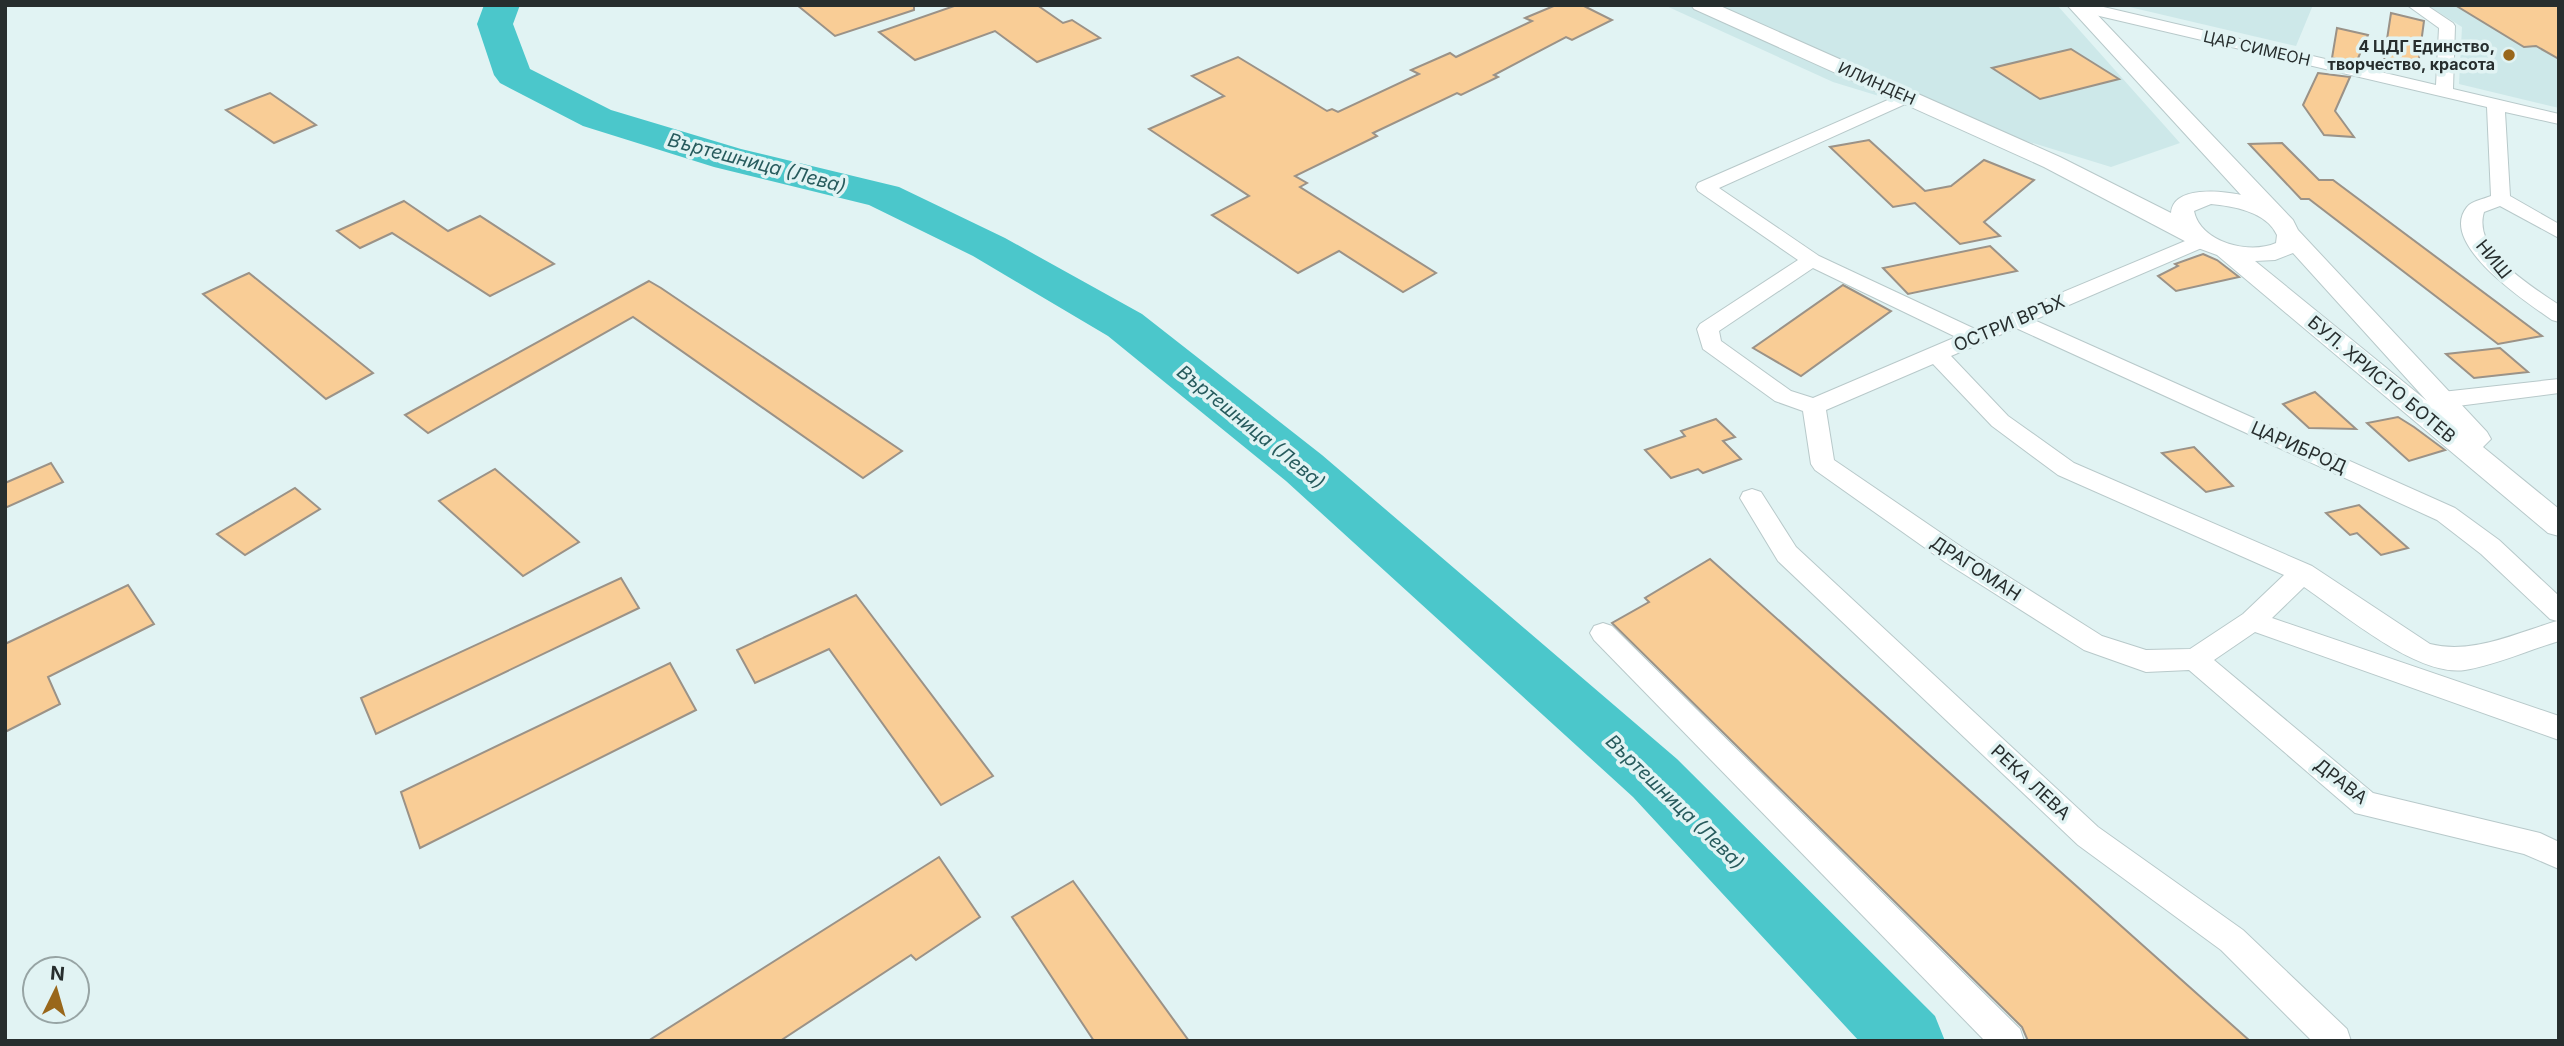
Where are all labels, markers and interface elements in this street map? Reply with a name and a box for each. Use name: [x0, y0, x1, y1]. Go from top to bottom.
street label: ЦАР СИМЕОН: [2202, 26, 2312, 70]
place label: 4 ЦДГ Единство, творчество, красота: [2328, 36, 2495, 74]
marker: 4 ЦДГ Единство, творчество, красота: [2501, 47, 2517, 63]
street label: ИЛИНДЕН: [1835, 57, 1919, 109]
water label: Въртешница (Лева): [665, 128, 849, 198]
street label: НИШ: [2472, 235, 2516, 283]
street label: ОСТРИ ВРЪХ: [1950, 290, 2068, 356]
street label: БУЛ. ХРИСТО БОТЕВ: [2304, 311, 2460, 447]
water label: Въртешница (Лева): [1172, 360, 1330, 494]
street label: ЦАРИБРОД: [2248, 417, 2350, 477]
street label: ДРАГОМАН: [1927, 531, 2025, 605]
water label: Въртешница (Лева): [1601, 730, 1749, 874]
street label: РЕКА ЛЕВА: [1987, 740, 2075, 824]
street label: ДРАВА: [2310, 754, 2372, 808]
north arrow: [21, 955, 91, 1025]
text: N: [49, 961, 66, 986]

